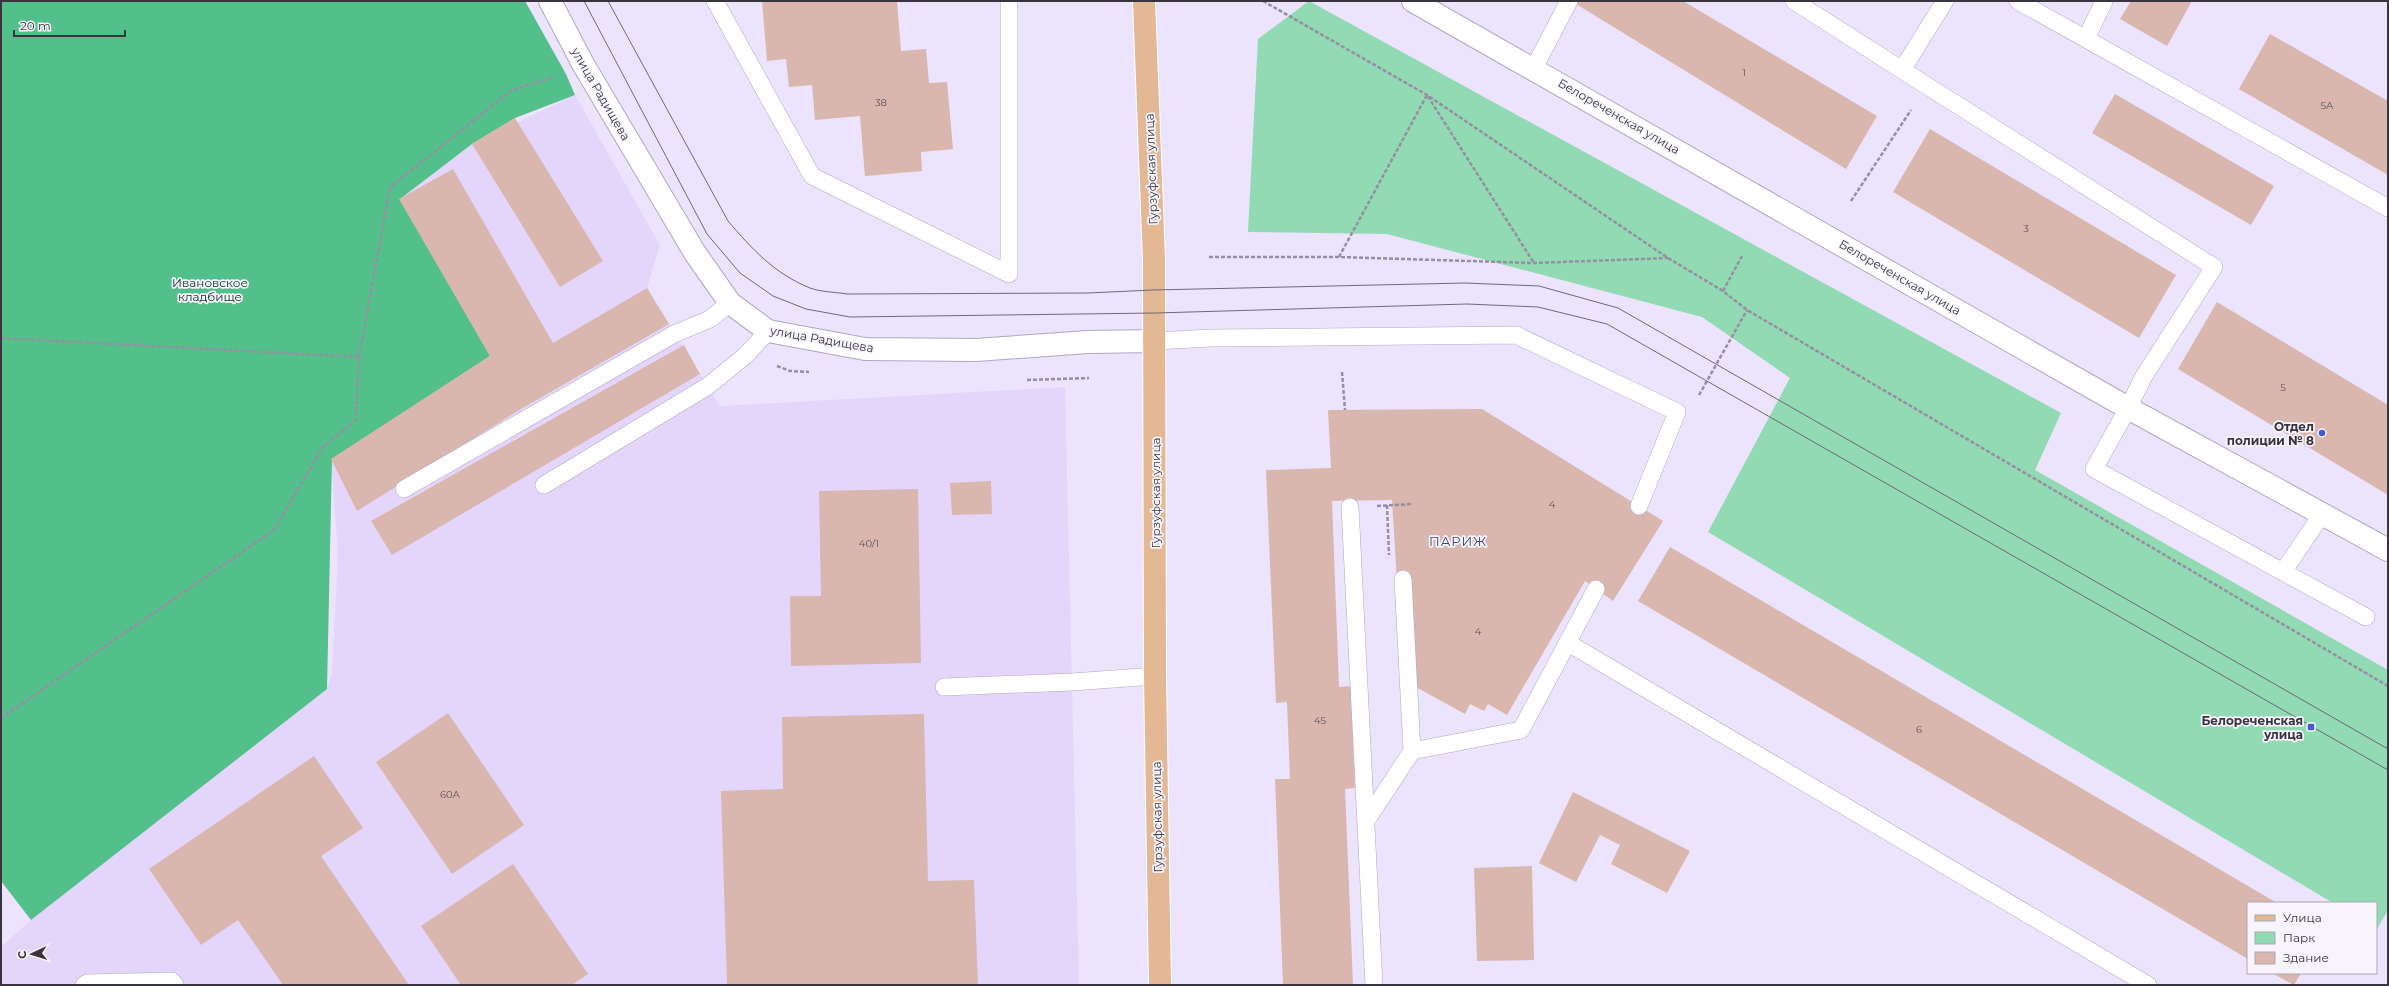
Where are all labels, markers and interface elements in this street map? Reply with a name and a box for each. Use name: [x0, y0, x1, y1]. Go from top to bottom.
scale bar: [14, 12, 125, 38]
text: 20 m: [20, 18, 51, 33]
street label: улица Радищева: [568, 44, 634, 143]
house number: 1: [1742, 66, 1746, 79]
street label: Белореченская улица: [1555, 75, 1683, 157]
house number: 38: [875, 96, 887, 109]
house number: 5А: [2320, 99, 2334, 112]
street label: Гурзуфская улица: [1142, 113, 1160, 225]
house number: 3: [2023, 222, 2029, 235]
street label: Белореченская улица: [1836, 236, 1964, 318]
park label: Ивановское кладбище: [172, 275, 248, 304]
street label: улица Радищева: [768, 322, 875, 355]
house number: 5: [2280, 381, 2286, 394]
place label: Отдел полиции № 8: [2227, 419, 2314, 448]
marker: Отдел полиции № 8: [2317, 428, 2327, 438]
street label: Гурзуфская улица: [1148, 437, 1163, 549]
house number: 4: [1549, 498, 1556, 511]
district label: ПАРИЖ: [1429, 533, 1487, 549]
house number: 40/1: [859, 537, 879, 550]
house number: 4: [1475, 625, 1482, 638]
place label: Белореченская улица: [2201, 713, 2303, 742]
house number: 45: [1314, 714, 1326, 727]
marker: Белореченская улица: [2306, 722, 2316, 732]
house number: 6: [1916, 723, 1922, 736]
street label: Гурзуфская улица: [1149, 761, 1165, 873]
house number: 60А: [440, 788, 461, 801]
legend: [2247, 902, 2377, 974]
text: Улица: [2283, 910, 2322, 925]
text: Парк: [2283, 930, 2315, 945]
north arrow: [12, 934, 52, 974]
text: С: [15, 950, 29, 959]
text: Здание: [2283, 950, 2329, 965]

